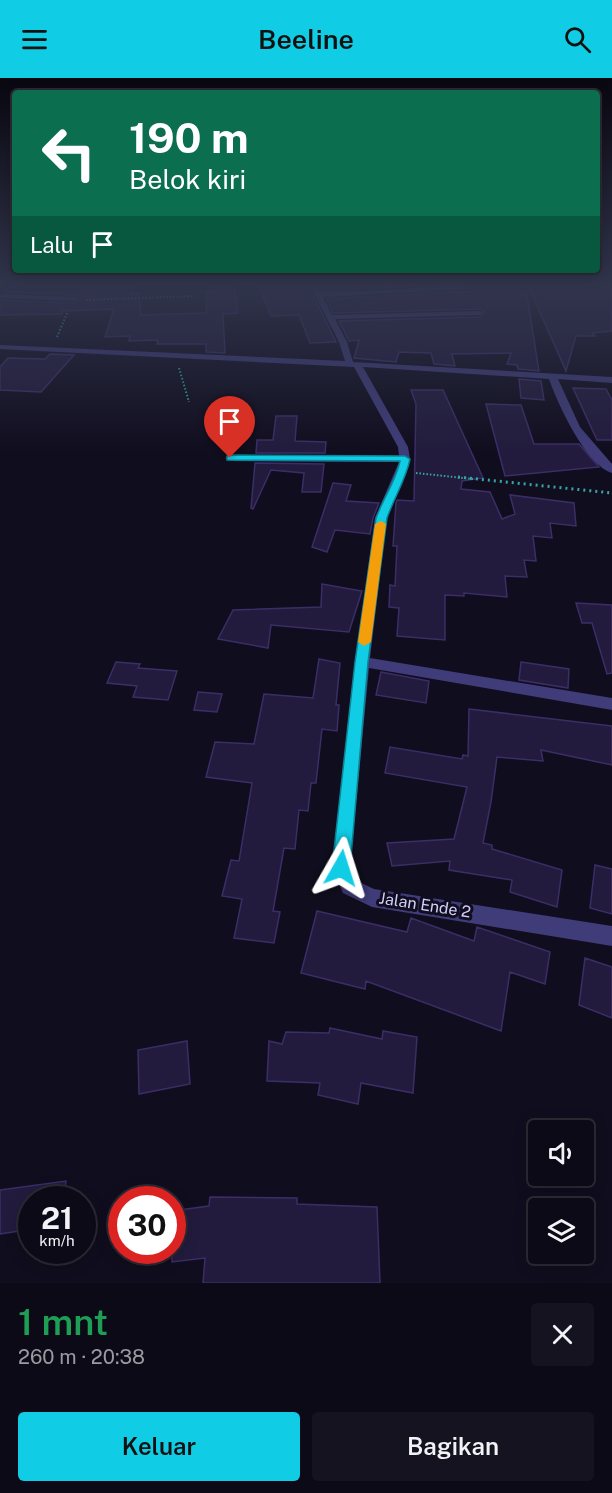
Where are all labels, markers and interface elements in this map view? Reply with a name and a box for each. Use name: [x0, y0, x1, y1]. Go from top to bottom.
icon: menu: [18, 23, 51, 56]
text: Beeline: [258, 23, 354, 55]
icon: search: [561, 23, 594, 56]
text: 190 m: [129, 113, 249, 162]
icon: left: [30, 114, 108, 192]
text: Belok kiri: [129, 163, 246, 195]
icon: arrive: [86, 228, 119, 261]
text: Lalu: [30, 232, 74, 258]
pin: [204, 396, 255, 458]
icon: arrive: [213, 405, 246, 438]
position arrow: [309, 836, 373, 900]
street label: Jalan Ende 2: [378, 888, 472, 922]
map controls: [528, 1120, 594, 1264]
button: sound: [528, 1120, 594, 1186]
speed limit sign: 30: [108, 1186, 186, 1264]
button: layers: [528, 1198, 594, 1264]
text: 21: [41, 1200, 73, 1236]
text: km/h: [39, 1232, 75, 1249]
text: 1 mnt: [18, 1301, 108, 1343]
button: close: [531, 1303, 594, 1366]
text: 260 m · 20:38: [18, 1345, 145, 1369]
button: Keluar: [18, 1412, 300, 1481]
button: Bagikan: [312, 1412, 594, 1481]

